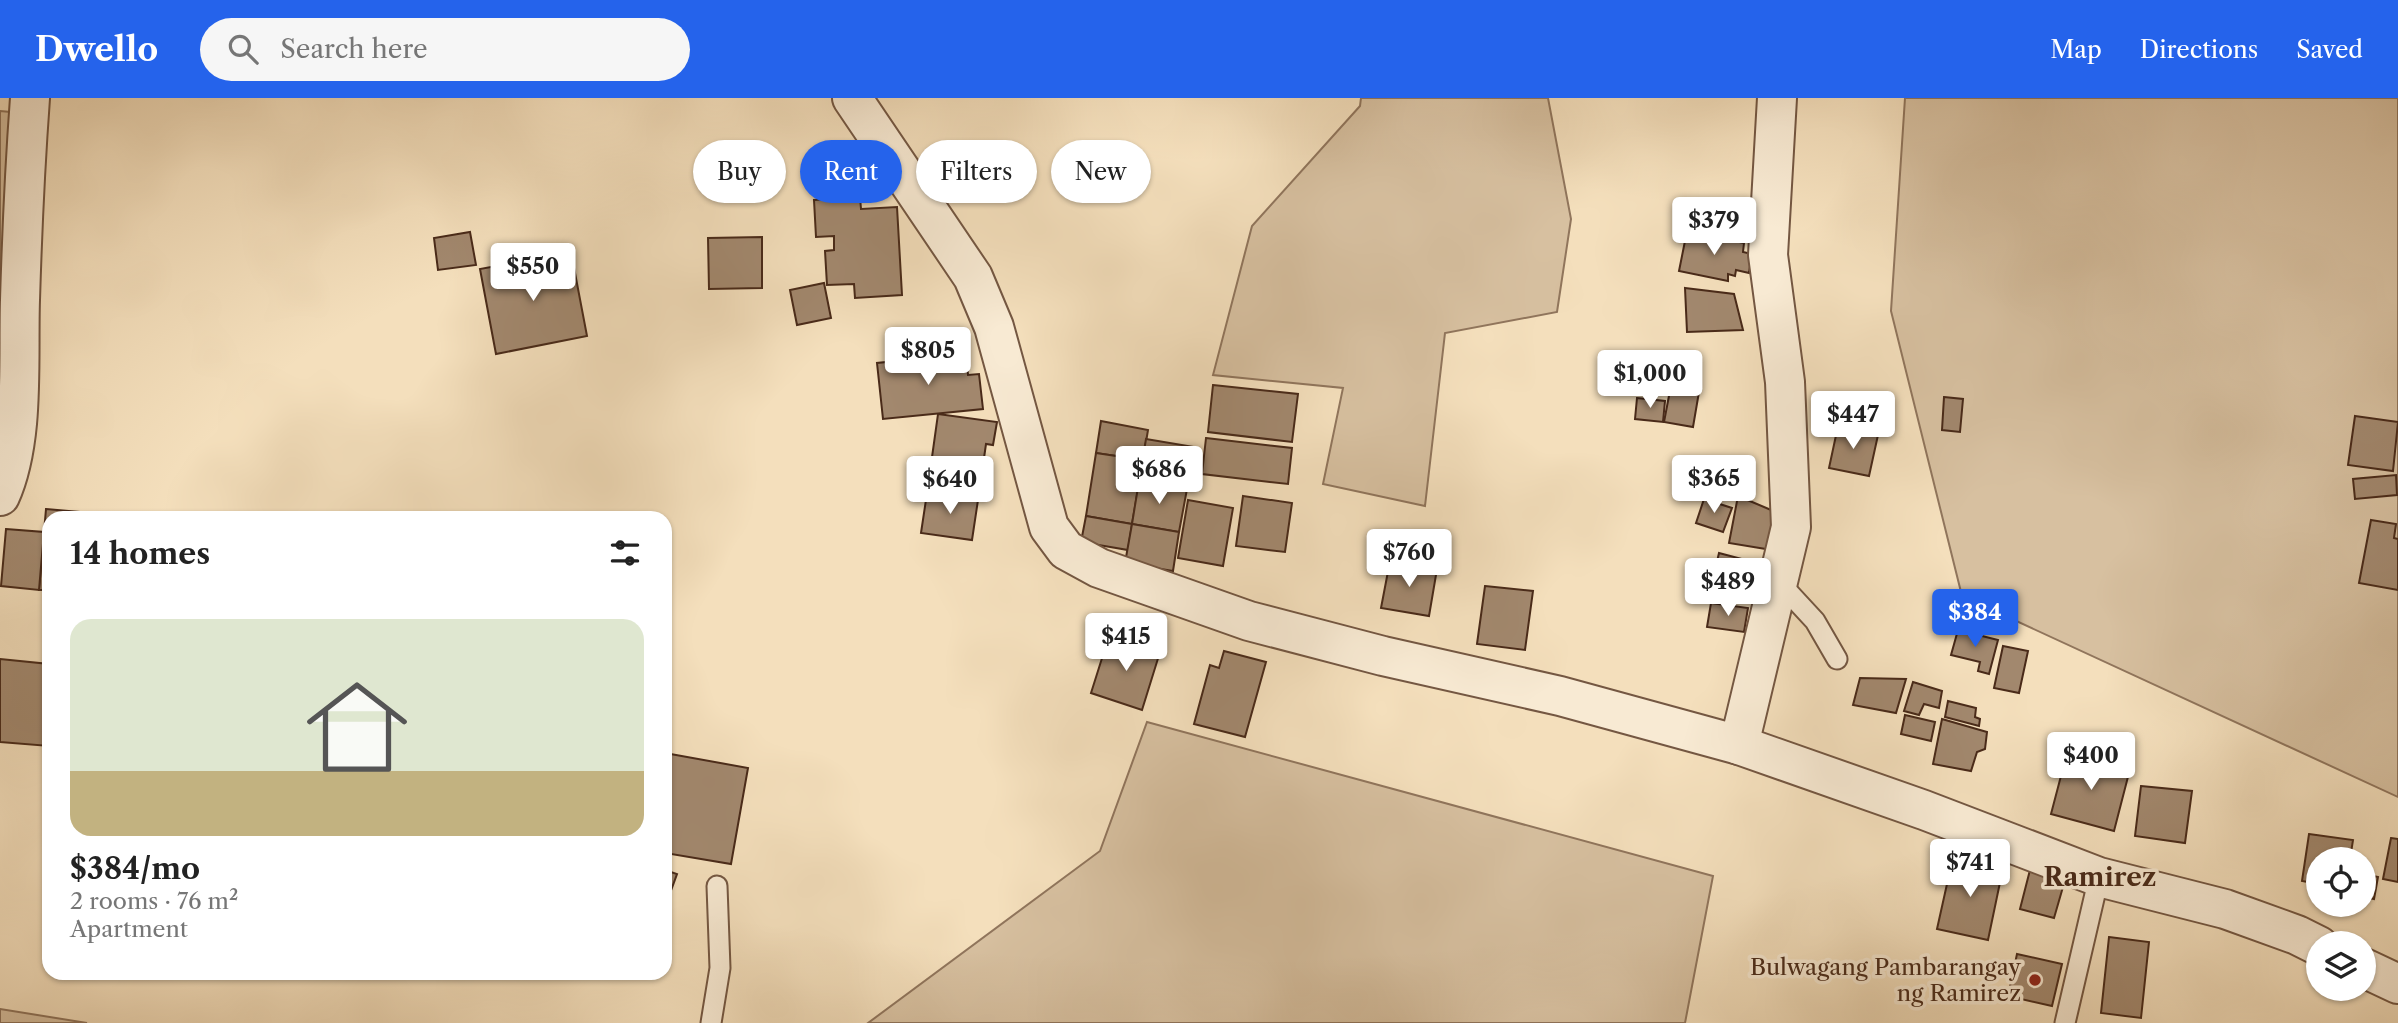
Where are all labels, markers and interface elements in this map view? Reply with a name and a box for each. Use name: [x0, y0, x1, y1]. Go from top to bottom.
search box: [200, 18, 690, 81]
text: Dwello: [35, 29, 158, 70]
icon: search: [224, 30, 262, 68]
text: Search here: [280, 33, 428, 65]
text: Map: [2050, 35, 2102, 64]
text: Directions: [2140, 35, 2258, 64]
text: Saved: [2296, 35, 2363, 64]
chip: Buy: [693, 140, 786, 203]
chip: Rent: [800, 140, 902, 203]
chip: Filters: [916, 140, 1037, 203]
chip: New: [1051, 140, 1151, 203]
pin: $379: [1673, 198, 1755, 257]
text: $379: [1688, 206, 1740, 234]
pin: $550: [492, 244, 574, 303]
text: $550: [507, 252, 559, 280]
pin: $805: [887, 328, 969, 387]
text: $805: [901, 336, 955, 364]
pin: $1,000: [1593, 350, 1707, 410]
text: $1,000: [1613, 359, 1687, 387]
pin: $447: [1812, 392, 1894, 451]
text: $447: [1827, 400, 1879, 428]
pin: $686: [1118, 446, 1200, 506]
text: $686: [1132, 455, 1186, 483]
pin: $640: [909, 456, 991, 516]
pin: $365: [1673, 456, 1755, 515]
text: $365: [1688, 464, 1740, 492]
text: $640: [923, 465, 977, 493]
pin: $760: [1368, 530, 1450, 589]
icon: filters: [606, 534, 644, 572]
text: 14 homes: [70, 535, 210, 572]
text: $760: [1383, 538, 1435, 566]
pin: $489: [1687, 559, 1769, 618]
text: $489: [1701, 567, 1755, 595]
pin: $384: [1934, 589, 2016, 649]
text: $384: [1948, 598, 2002, 626]
pin: $415: [1085, 614, 1167, 673]
text: $415: [1101, 622, 1151, 650]
icon: home: [294, 664, 420, 790]
pin: $400: [2050, 732, 2132, 792]
text: $400: [2063, 741, 2119, 769]
pin: $741: [1929, 840, 2011, 899]
map controls: [2306, 847, 2376, 1001]
button: locate: [2306, 847, 2376, 917]
text: $741: [1946, 848, 1994, 876]
text: $384/mo: [70, 850, 200, 887]
district label: Ramirez: [2044, 861, 2156, 893]
text: 2 rooms · 76 m²: [70, 887, 238, 915]
text: Apartment: [70, 915, 188, 943]
button: layers: [2306, 931, 2376, 1001]
place label: Bulwagang Pambarangay ng Ramirez: [1750, 953, 2021, 1007]
marker: Bulwagang Pambarangay ng Ramirez: [2027, 972, 2043, 988]

